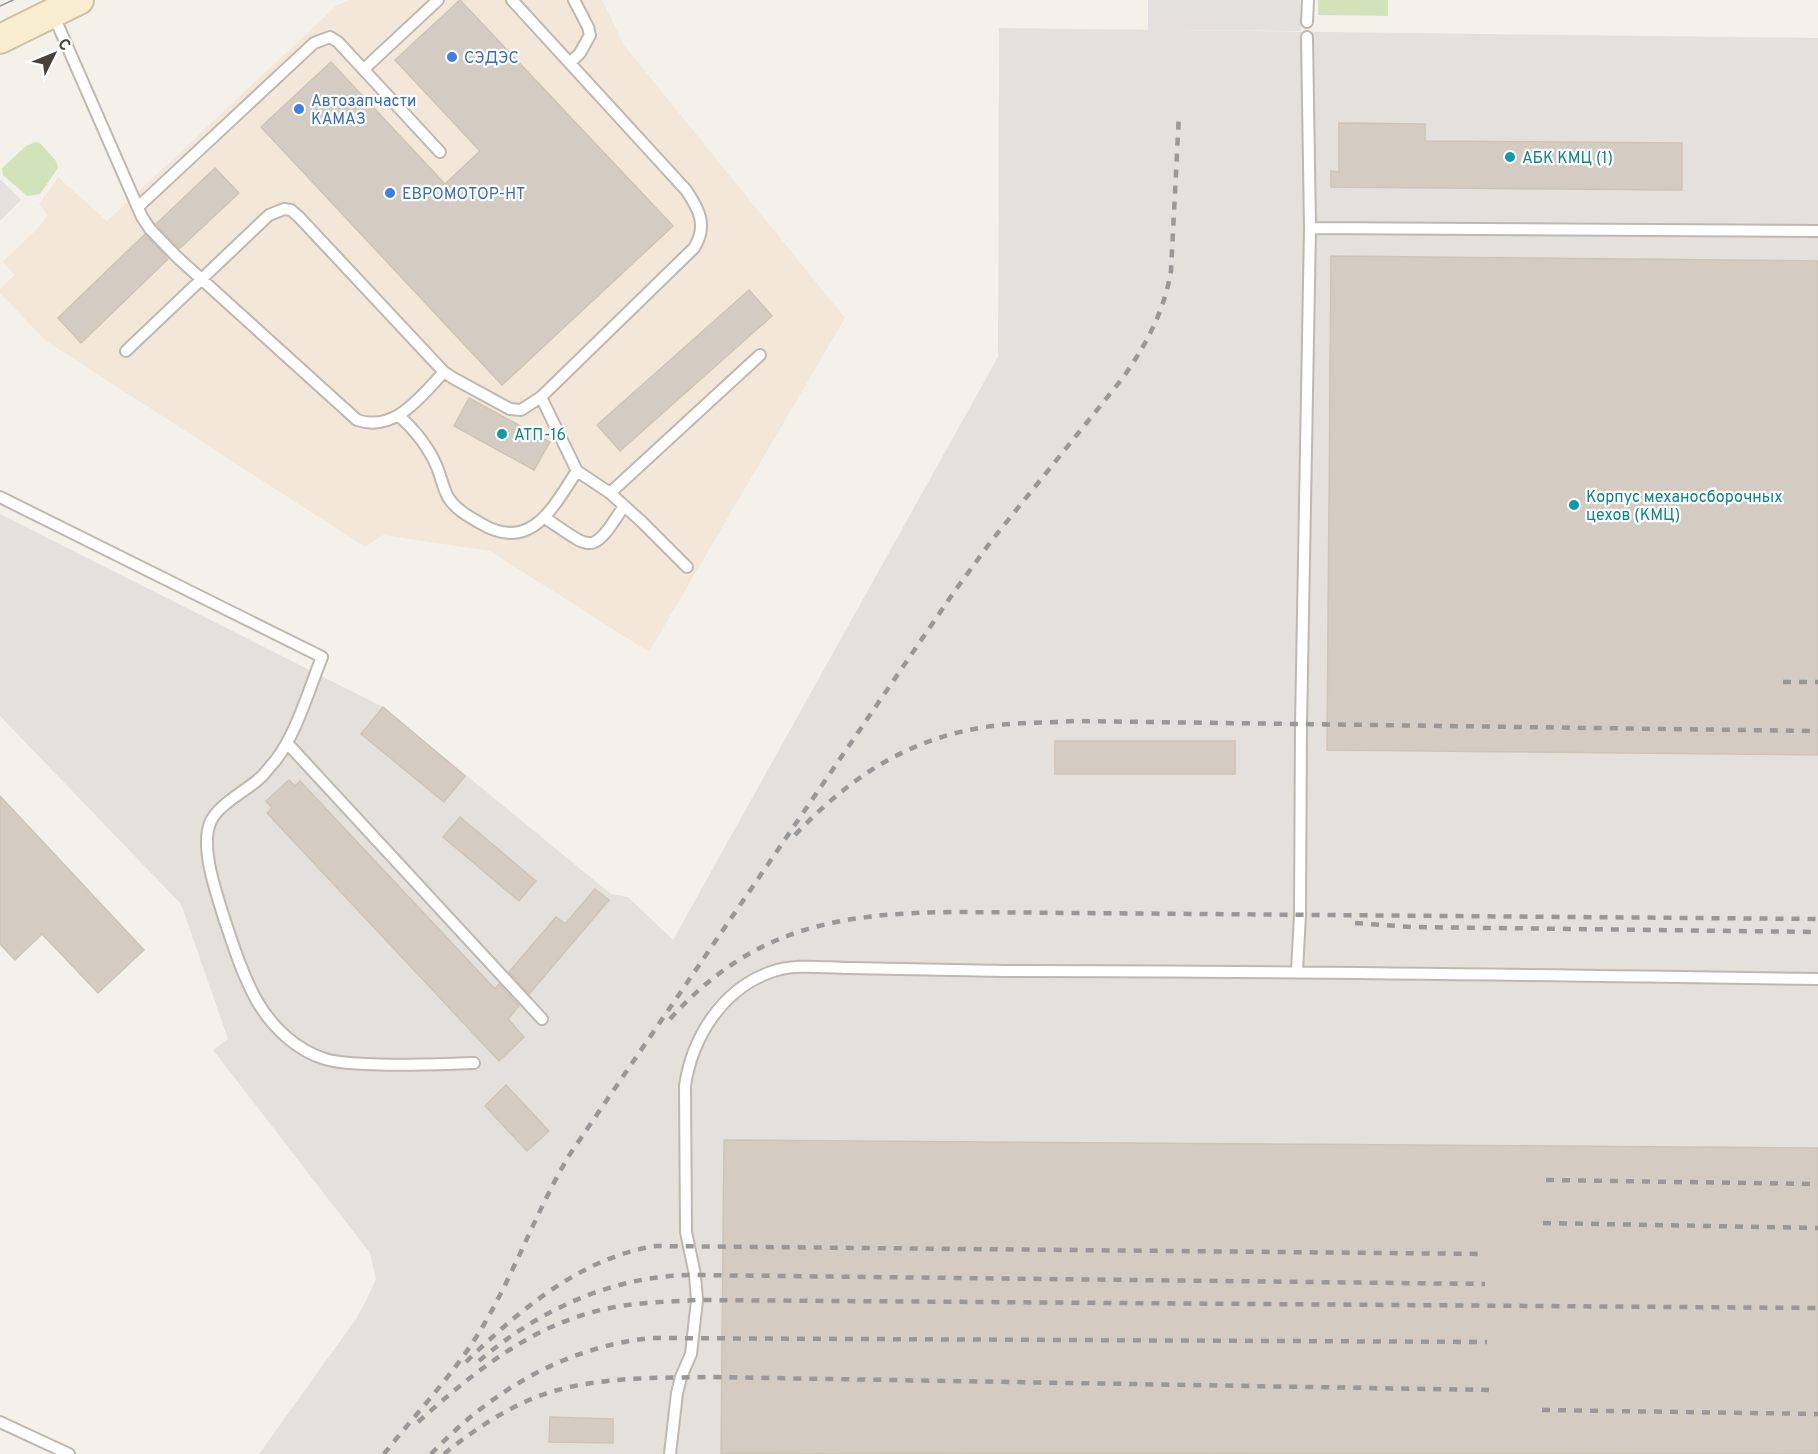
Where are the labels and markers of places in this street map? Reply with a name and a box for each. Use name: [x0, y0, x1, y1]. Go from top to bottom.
place label: СЭДЭС: [464, 49, 519, 69]
marker: СЭДЭС: [445, 50, 459, 64]
place label: Автозапчасти КАМАЗ: [311, 92, 416, 130]
marker: Автозапчасти КАМАЗ: [292, 102, 306, 116]
place label: АБК КМЦ (1): [1522, 149, 1613, 169]
marker: АБК КМЦ (1): [1503, 150, 1517, 164]
place label: ЕВРОМОТОР-НТ: [402, 185, 525, 205]
marker: ЕВРОМОТОР-НТ: [383, 186, 397, 200]
place label: АТП-16: [514, 426, 566, 446]
marker: АТП-16: [495, 427, 509, 441]
place label: Корпус механосборочных цехов (КМЦ): [1586, 488, 1783, 526]
marker: Корпус механосборочных цехов (КМЦ): [1567, 498, 1581, 512]

